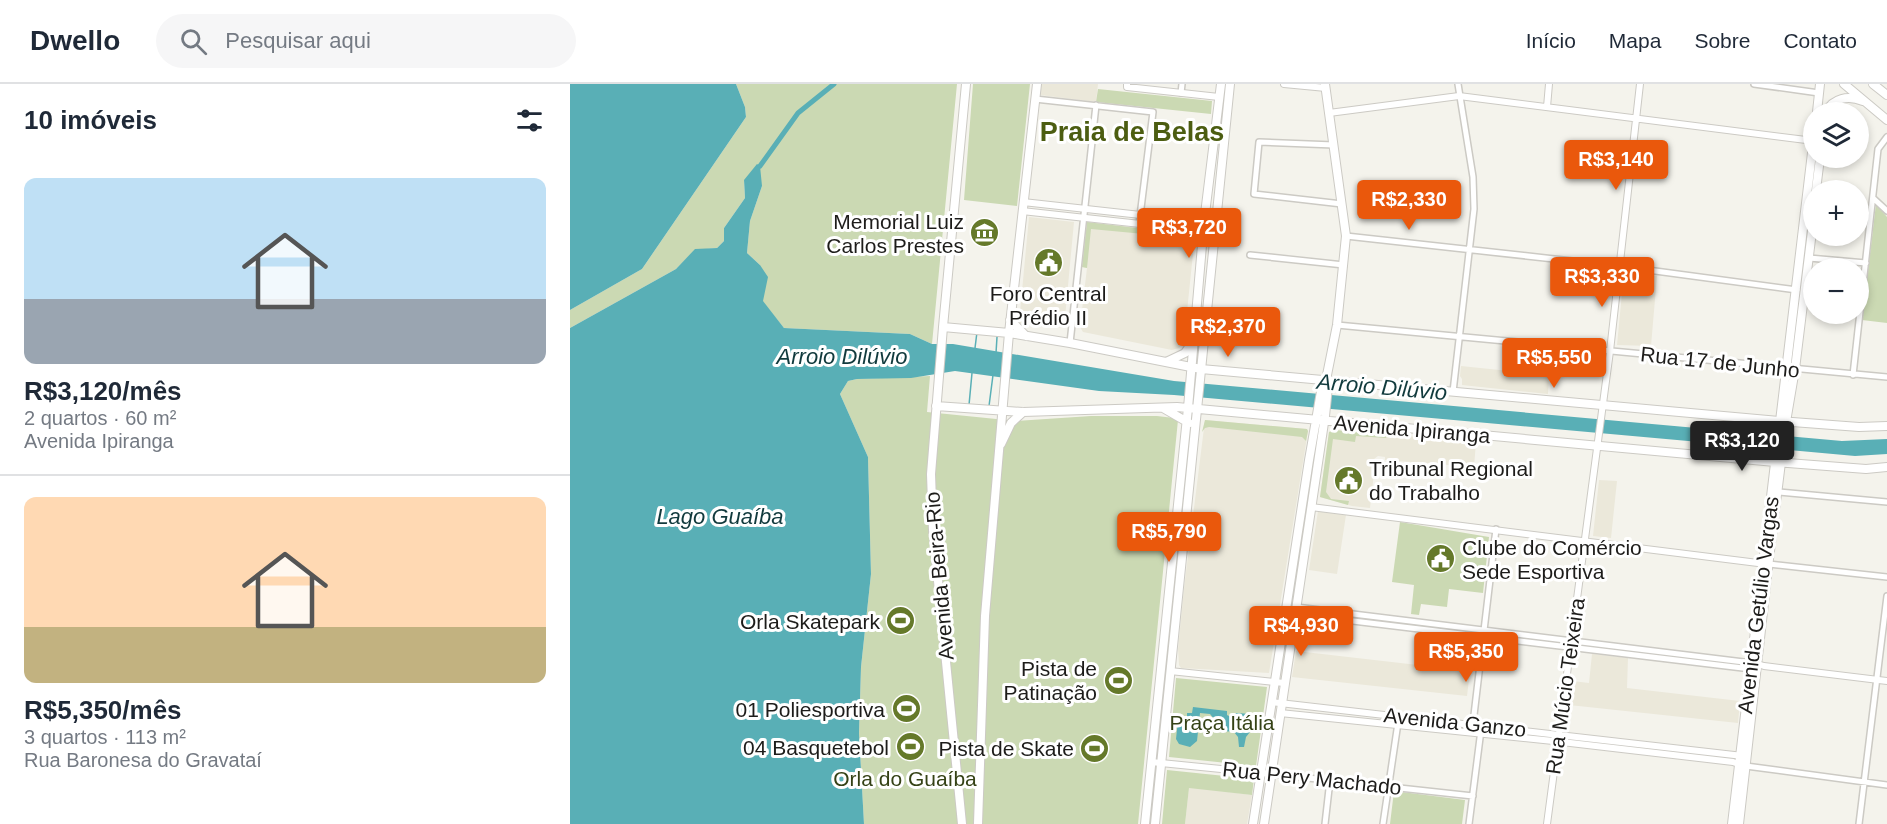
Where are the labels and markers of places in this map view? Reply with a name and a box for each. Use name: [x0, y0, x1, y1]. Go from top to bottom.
pin: R$3,140: [1561, 140, 1671, 191]
pin: R$2,330: [1354, 180, 1464, 231]
pin: R$3,720: [1134, 208, 1244, 259]
place label: Memorial Luiz Carlos Prestes: [826, 210, 964, 257]
museum icon: Memorial Luiz Carlos Prestes: [969, 217, 1001, 249]
public building icon: Foro Central Prédio II: [1032, 246, 1064, 278]
pin: R$3,330: [1547, 257, 1657, 308]
place label: Foro Central Prédio II: [990, 282, 1106, 329]
pin: R$2,370: [1173, 307, 1283, 358]
pin: R$5,550: [1499, 338, 1609, 389]
pin: R$3,120: [1687, 421, 1797, 472]
place label: Tribunal Regional do Trabalho: [1369, 457, 1533, 504]
public building icon: Tribunal Regional do Trabalho: [1332, 464, 1364, 496]
pin: R$5,790: [1114, 512, 1224, 563]
place label: Clube do Comércio Sede Esportiva: [1462, 536, 1642, 583]
public building icon: Clube do Comércio Sede Esportiva: [1425, 543, 1457, 575]
sports icon: Orla Skatepark: [885, 605, 917, 637]
pin: R$4,930: [1246, 606, 1356, 657]
place label: Orla Skatepark: [740, 610, 880, 633]
pin: R$5,350: [1411, 632, 1521, 683]
place label: Pista de Patinação: [1004, 657, 1097, 704]
sports icon: Pista de Patinação: [1102, 664, 1134, 696]
sports icon: 01 Poliesportiva: [890, 693, 922, 725]
place label: 01 Poliesportiva: [736, 698, 885, 721]
sports icon: 04 Basquetebol: [894, 731, 926, 763]
sports icon: Pista de Skate: [1079, 732, 1111, 764]
place label: 04 Basquetebol: [743, 736, 889, 759]
place label: Pista de Skate: [939, 737, 1074, 760]

